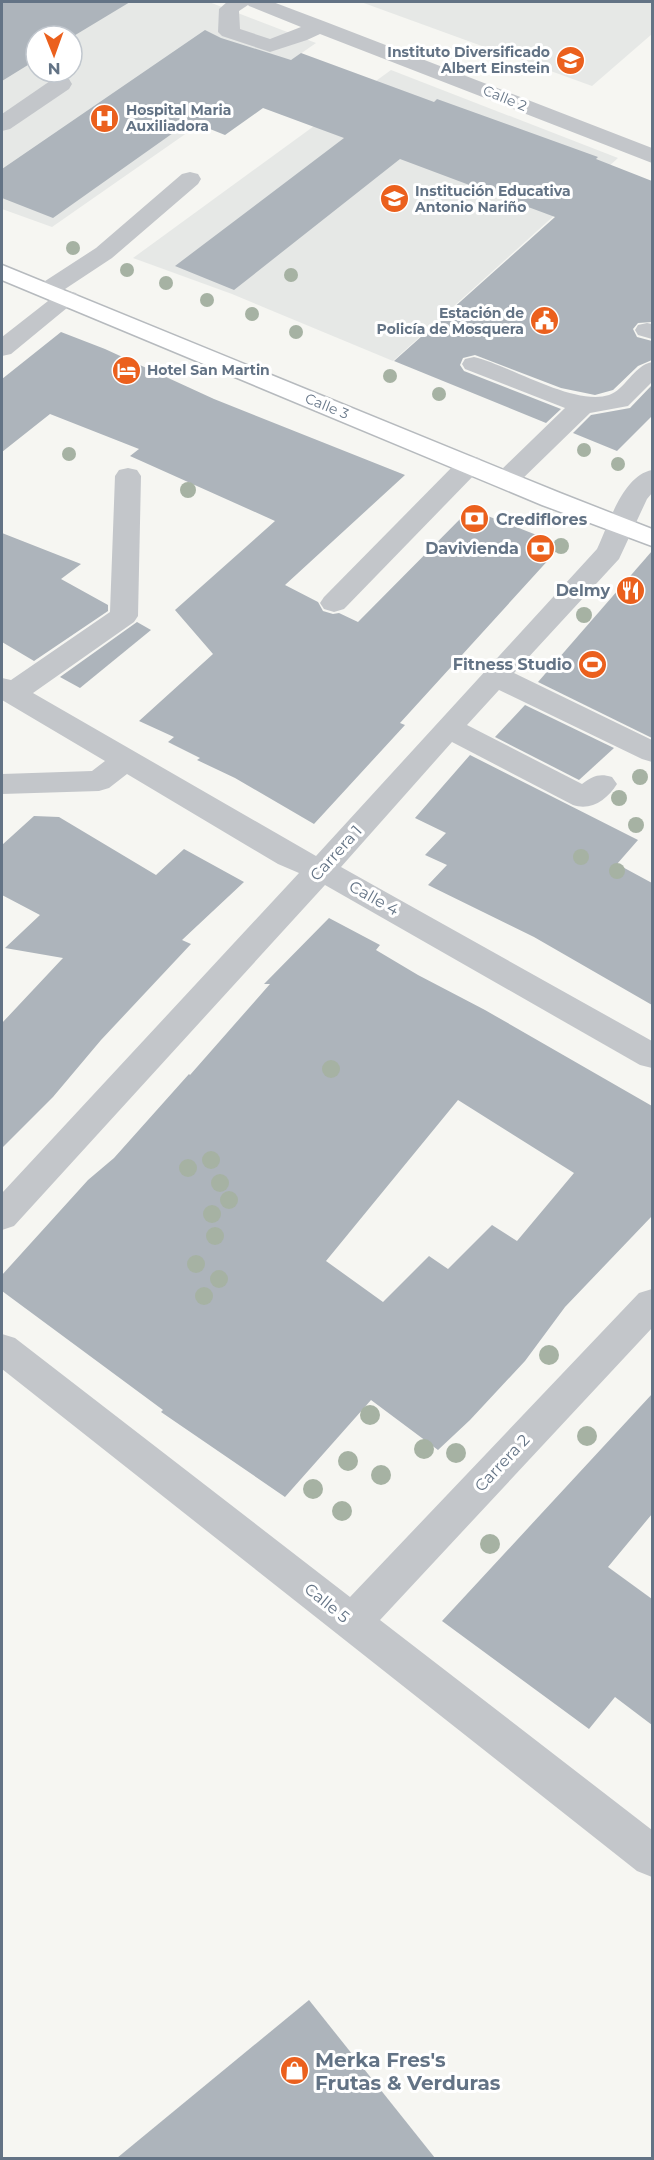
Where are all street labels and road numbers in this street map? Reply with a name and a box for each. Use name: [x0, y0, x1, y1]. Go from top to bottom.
street label: Calle 2: [480, 81, 530, 115]
street label: Calle 3: [302, 389, 352, 423]
street label: Carrera 1: [306, 821, 366, 885]
street label: Calle 4: [346, 877, 402, 920]
street label: Carrera 2: [471, 1430, 533, 1496]
street label: Calle 5: [301, 1579, 353, 1627]

